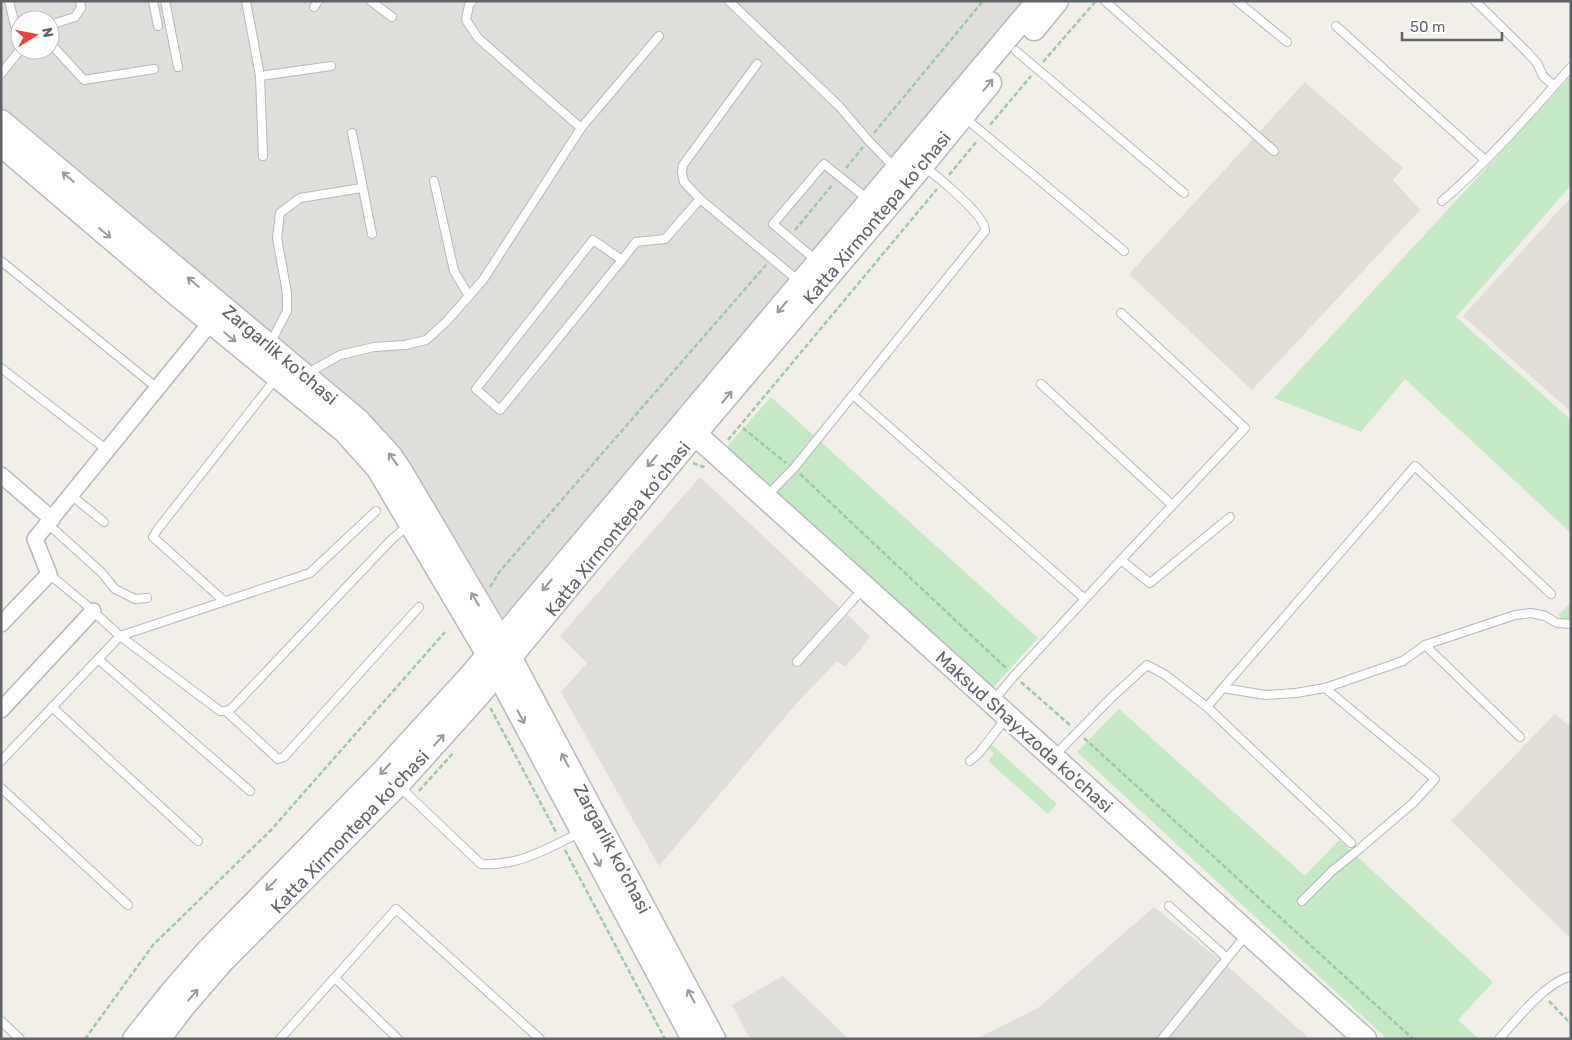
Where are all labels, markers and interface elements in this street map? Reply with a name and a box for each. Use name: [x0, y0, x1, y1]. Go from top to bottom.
north arrow: [10, 10, 60, 60]
scale bar: [1402, 10, 1502, 42]
text: 50 m: [1410, 18, 1445, 36]
text: N: [38, 26, 57, 39]
one-way arrow: [983, 79, 994, 92]
street label: Katta Xirmontepa koʻchasi: [798, 127, 956, 309]
one-way arrow: [62, 172, 75, 183]
one-way arrow: [98, 228, 111, 239]
one-way arrow: [187, 276, 200, 287]
street label: Zargarlik ko'chasi: [218, 300, 342, 410]
one-way arrow: [776, 300, 788, 313]
one-way arrow: [223, 332, 236, 343]
one-way arrow: [721, 391, 732, 404]
street label: Katta Xirmontepa koʻchasi: [541, 437, 695, 621]
one-way arrow: [387, 453, 398, 466]
one-way arrow: [647, 454, 658, 467]
one-way arrow: [542, 578, 553, 591]
one-way arrow: [470, 591, 480, 606]
street label: Maksud Shayxzoda ko'chasi: [931, 647, 1117, 817]
one-way arrow: [516, 709, 526, 724]
one-way arrow: [433, 733, 445, 746]
street label: Katta Xirmontepa koʻchasi: [266, 746, 434, 918]
one-way arrow: [559, 753, 569, 767]
one-way arrow: [379, 763, 391, 776]
street label: Zargarlik ko'chasi: [569, 780, 655, 918]
one-way arrow: [593, 852, 603, 867]
one-way arrow: [265, 879, 277, 892]
one-way arrow: [686, 988, 696, 1003]
one-way arrow: [187, 989, 199, 1002]

